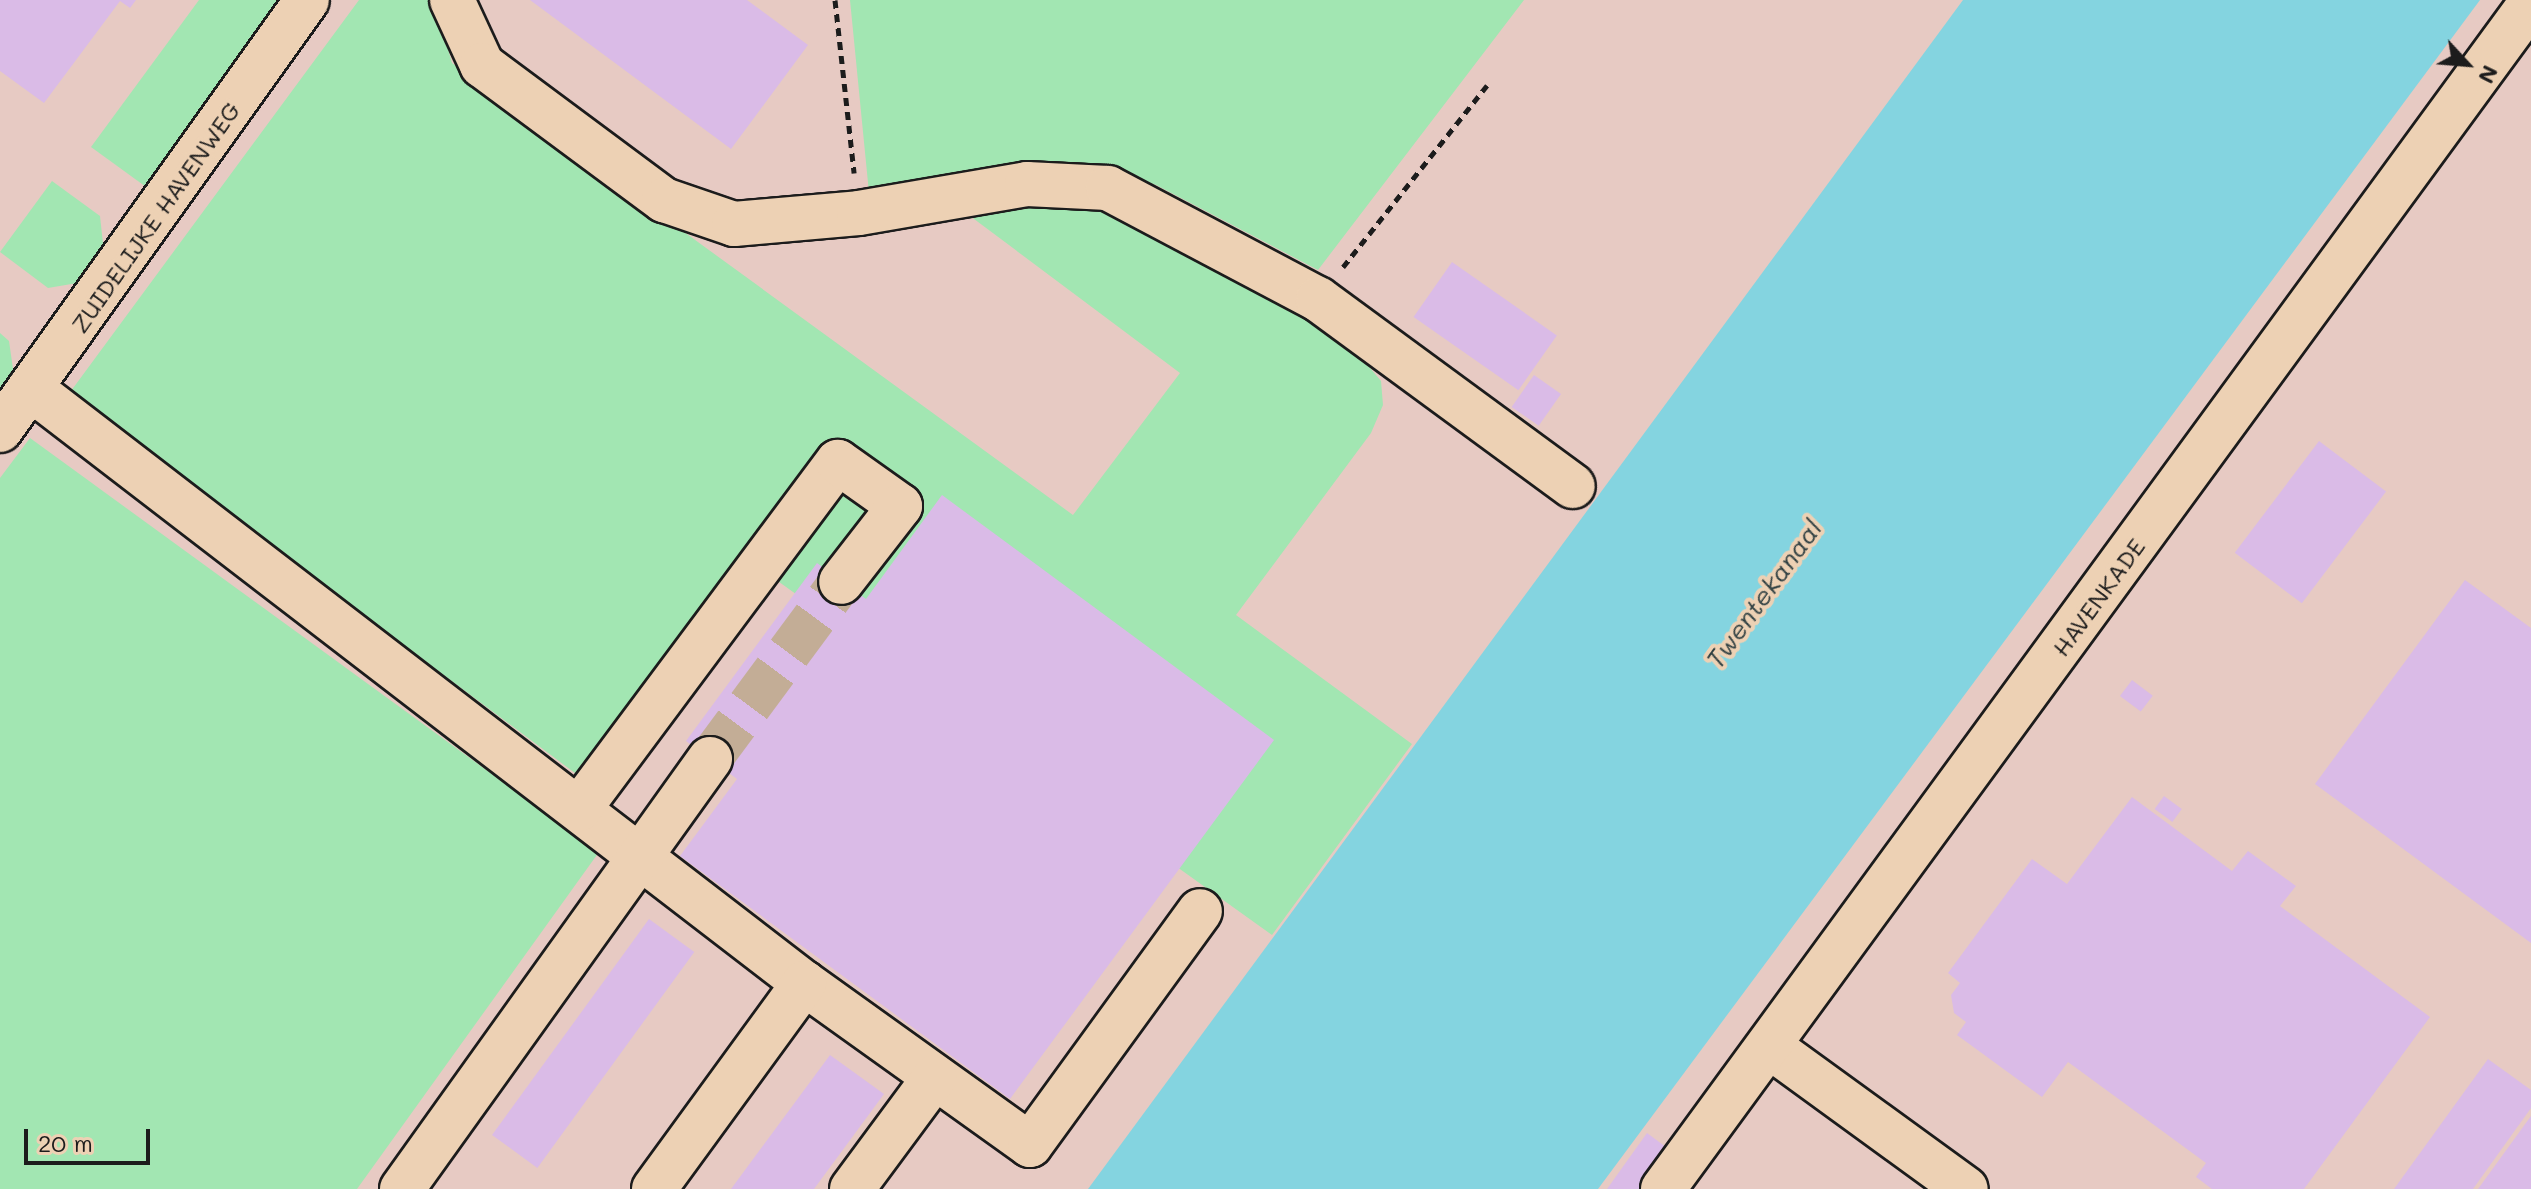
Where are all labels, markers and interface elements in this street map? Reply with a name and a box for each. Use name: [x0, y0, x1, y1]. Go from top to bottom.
north arrow: [2427, 24, 2507, 104]
text: N: [2472, 61, 2506, 89]
street label: ZUIDELIJKE HAVENWEG: [64, 96, 246, 338]
water label: Twentekanaal: [1700, 514, 1828, 674]
street label: HAVENKADE: [2046, 533, 2150, 661]
scale bar: [28, 1113, 154, 1163]
text: 20 m: [38, 1127, 93, 1158]

